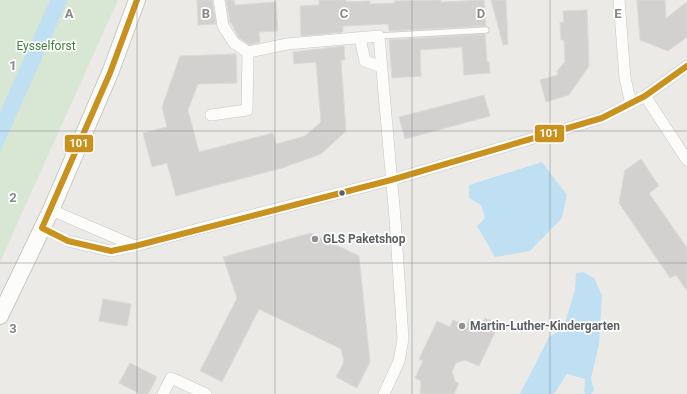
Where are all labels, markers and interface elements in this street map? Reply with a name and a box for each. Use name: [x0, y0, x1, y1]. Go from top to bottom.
text: A: [65, 6, 74, 21]
text: B: [202, 6, 210, 21]
text: C: [340, 6, 349, 21]
text: D: [477, 6, 485, 21]
text: E: [614, 6, 622, 21]
park label: Eysselforst: [16, 39, 76, 53]
text: 1: [9, 58, 17, 73]
line badge: 101: [534, 124, 565, 143]
text: 101: [540, 127, 558, 140]
line badge: 101: [64, 134, 94, 153]
text: 101: [70, 137, 88, 150]
unlabelled marker: [337, 188, 347, 198]
text: 2: [9, 190, 17, 205]
place label: GLS Paketshop: [323, 232, 406, 246]
marker: GLS Paketshop: [310, 234, 320, 244]
place label: Martin-Luther-Kindergarten: [470, 319, 620, 333]
text: 3: [9, 321, 17, 336]
marker: Martin-Luther-Kindergarten: [457, 321, 467, 331]

